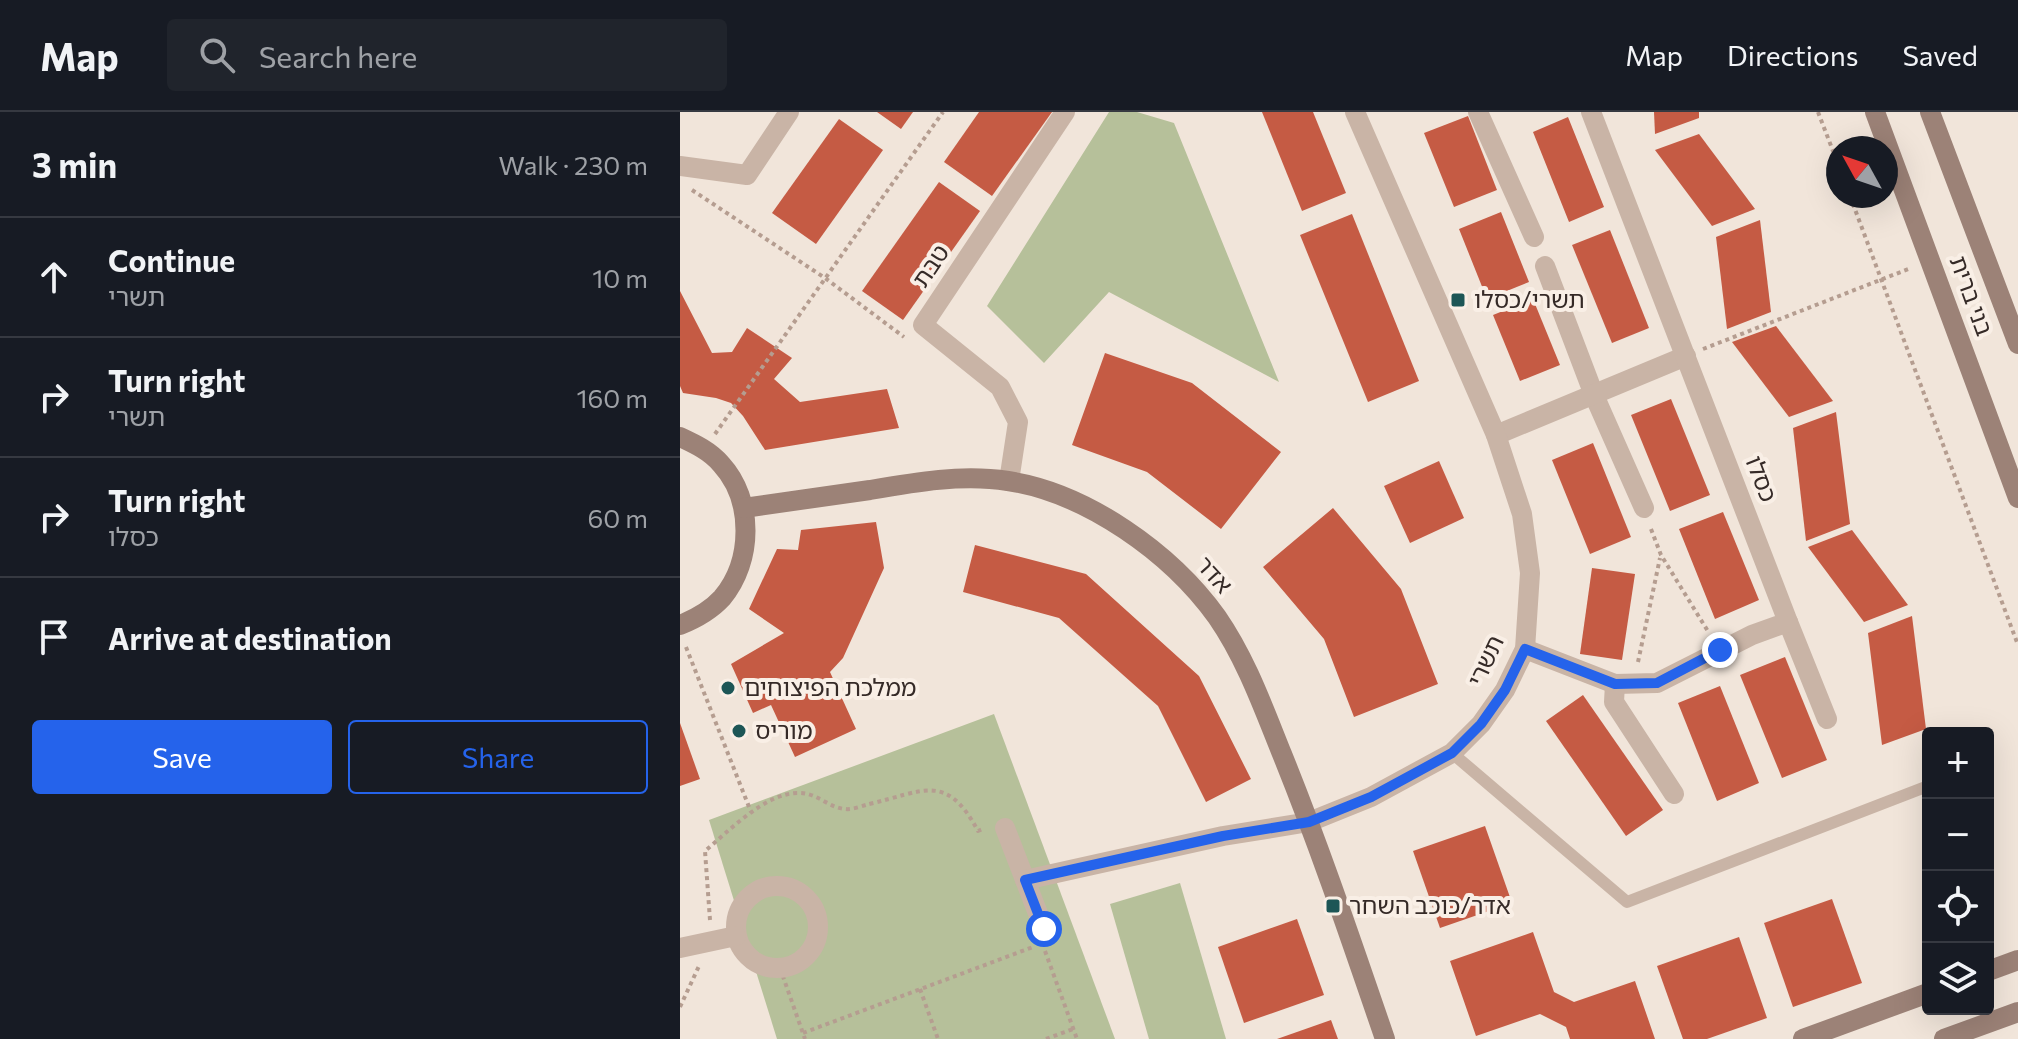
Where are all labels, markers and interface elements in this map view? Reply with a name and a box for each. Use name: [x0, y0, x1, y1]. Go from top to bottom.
search box: [167, 19, 727, 91]
text: Map: [40, 32, 119, 79]
icon: search: [195, 33, 239, 77]
text: Search here: [259, 37, 417, 74]
text: Map: [1625, 38, 1683, 72]
text: Directions: [1727, 38, 1858, 72]
text: Saved: [1902, 38, 1978, 72]
north arrow: [1826, 136, 1898, 208]
text: 3 min: [32, 143, 117, 185]
text: Walk · 230 m: [499, 149, 648, 180]
street label: טבת: [905, 238, 954, 292]
text: Continue: [108, 241, 235, 278]
street label: בני ברית: [1945, 252, 2000, 339]
icon: ahead: [32, 255, 76, 299]
text: 10 m: [592, 262, 648, 293]
text: תשרי: [108, 280, 165, 311]
place label: תשרי/כסלו: [1474, 284, 1585, 313]
marker: תשרי/כסלו: [1449, 291, 1467, 309]
text: Turn right: [108, 361, 245, 398]
icon: right: [32, 375, 76, 419]
text: 160 m: [576, 382, 648, 413]
text: תשרי: [108, 400, 165, 431]
street label: כסלו: [1740, 451, 1784, 506]
text: Turn right: [108, 481, 245, 518]
icon: right: [32, 495, 76, 539]
text: 60 m: [588, 502, 648, 533]
text: כסלו: [108, 520, 159, 551]
street label: אדר: [1191, 549, 1239, 599]
icon: arrive: [32, 615, 76, 659]
text: Arrive at destination: [108, 619, 392, 656]
street label: תשרי: [1460, 630, 1509, 690]
route end: [1702, 632, 1738, 668]
place label: ממלכת הפיצוחים: [744, 672, 916, 701]
marker: ממלכת הפיצוחים: [719, 679, 737, 697]
place label: מוריס: [755, 715, 813, 744]
button: Save: [32, 720, 332, 794]
button: Share: [348, 720, 648, 794]
marker: מוריס: [730, 722, 748, 740]
map controls: [1922, 727, 1994, 1015]
button: +: [1922, 727, 1994, 799]
button: −: [1922, 799, 1994, 871]
button: locate: [1922, 871, 1994, 943]
place label: אדר/כוכב השחר: [1349, 890, 1511, 919]
marker: אדר/כוכב השחר: [1324, 897, 1342, 915]
route start: [1026, 911, 1062, 947]
button: layers: [1922, 943, 1994, 1015]

